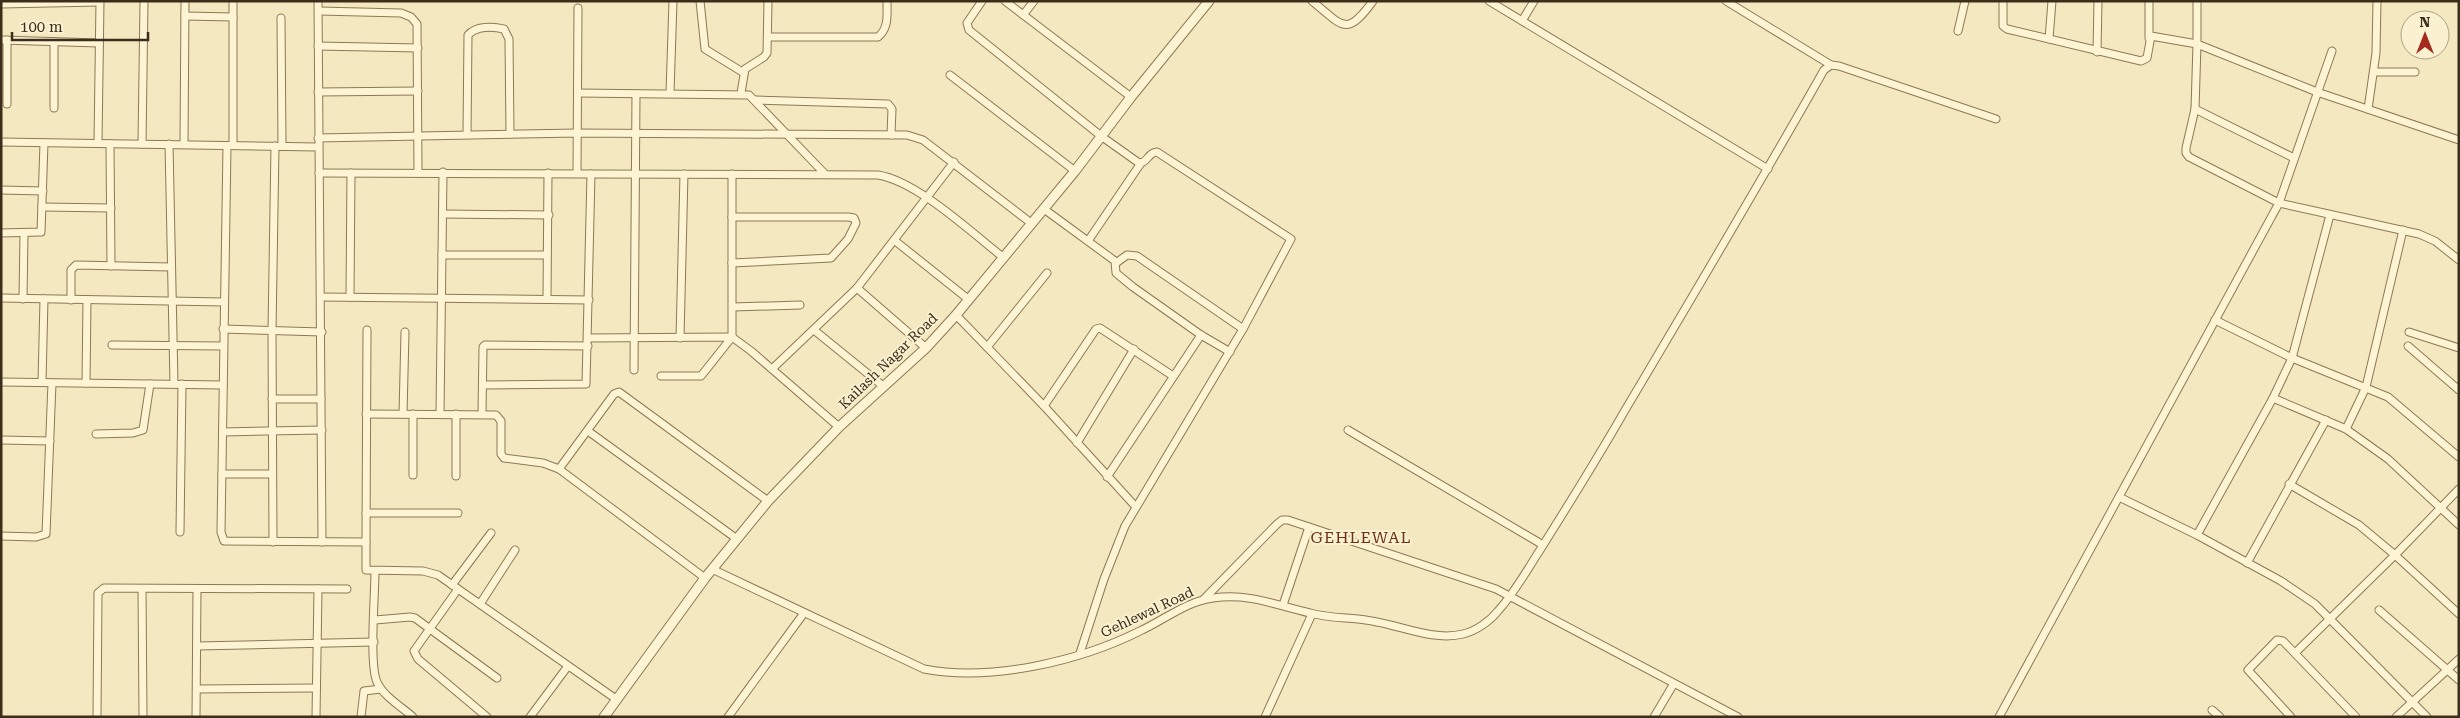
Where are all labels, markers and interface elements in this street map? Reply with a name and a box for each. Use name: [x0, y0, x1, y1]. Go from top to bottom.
scale bar: [12, 10, 149, 42]
north arrow: [2400, 10, 2450, 60]
text: N: [2420, 14, 2431, 30]
text: 100 m: [20, 18, 63, 36]
street label: Kailash Nagar Road: [835, 310, 941, 412]
district label: GEHLEWAL: [1311, 528, 1411, 547]
street label: Gehlewal Road: [1098, 583, 1196, 641]

